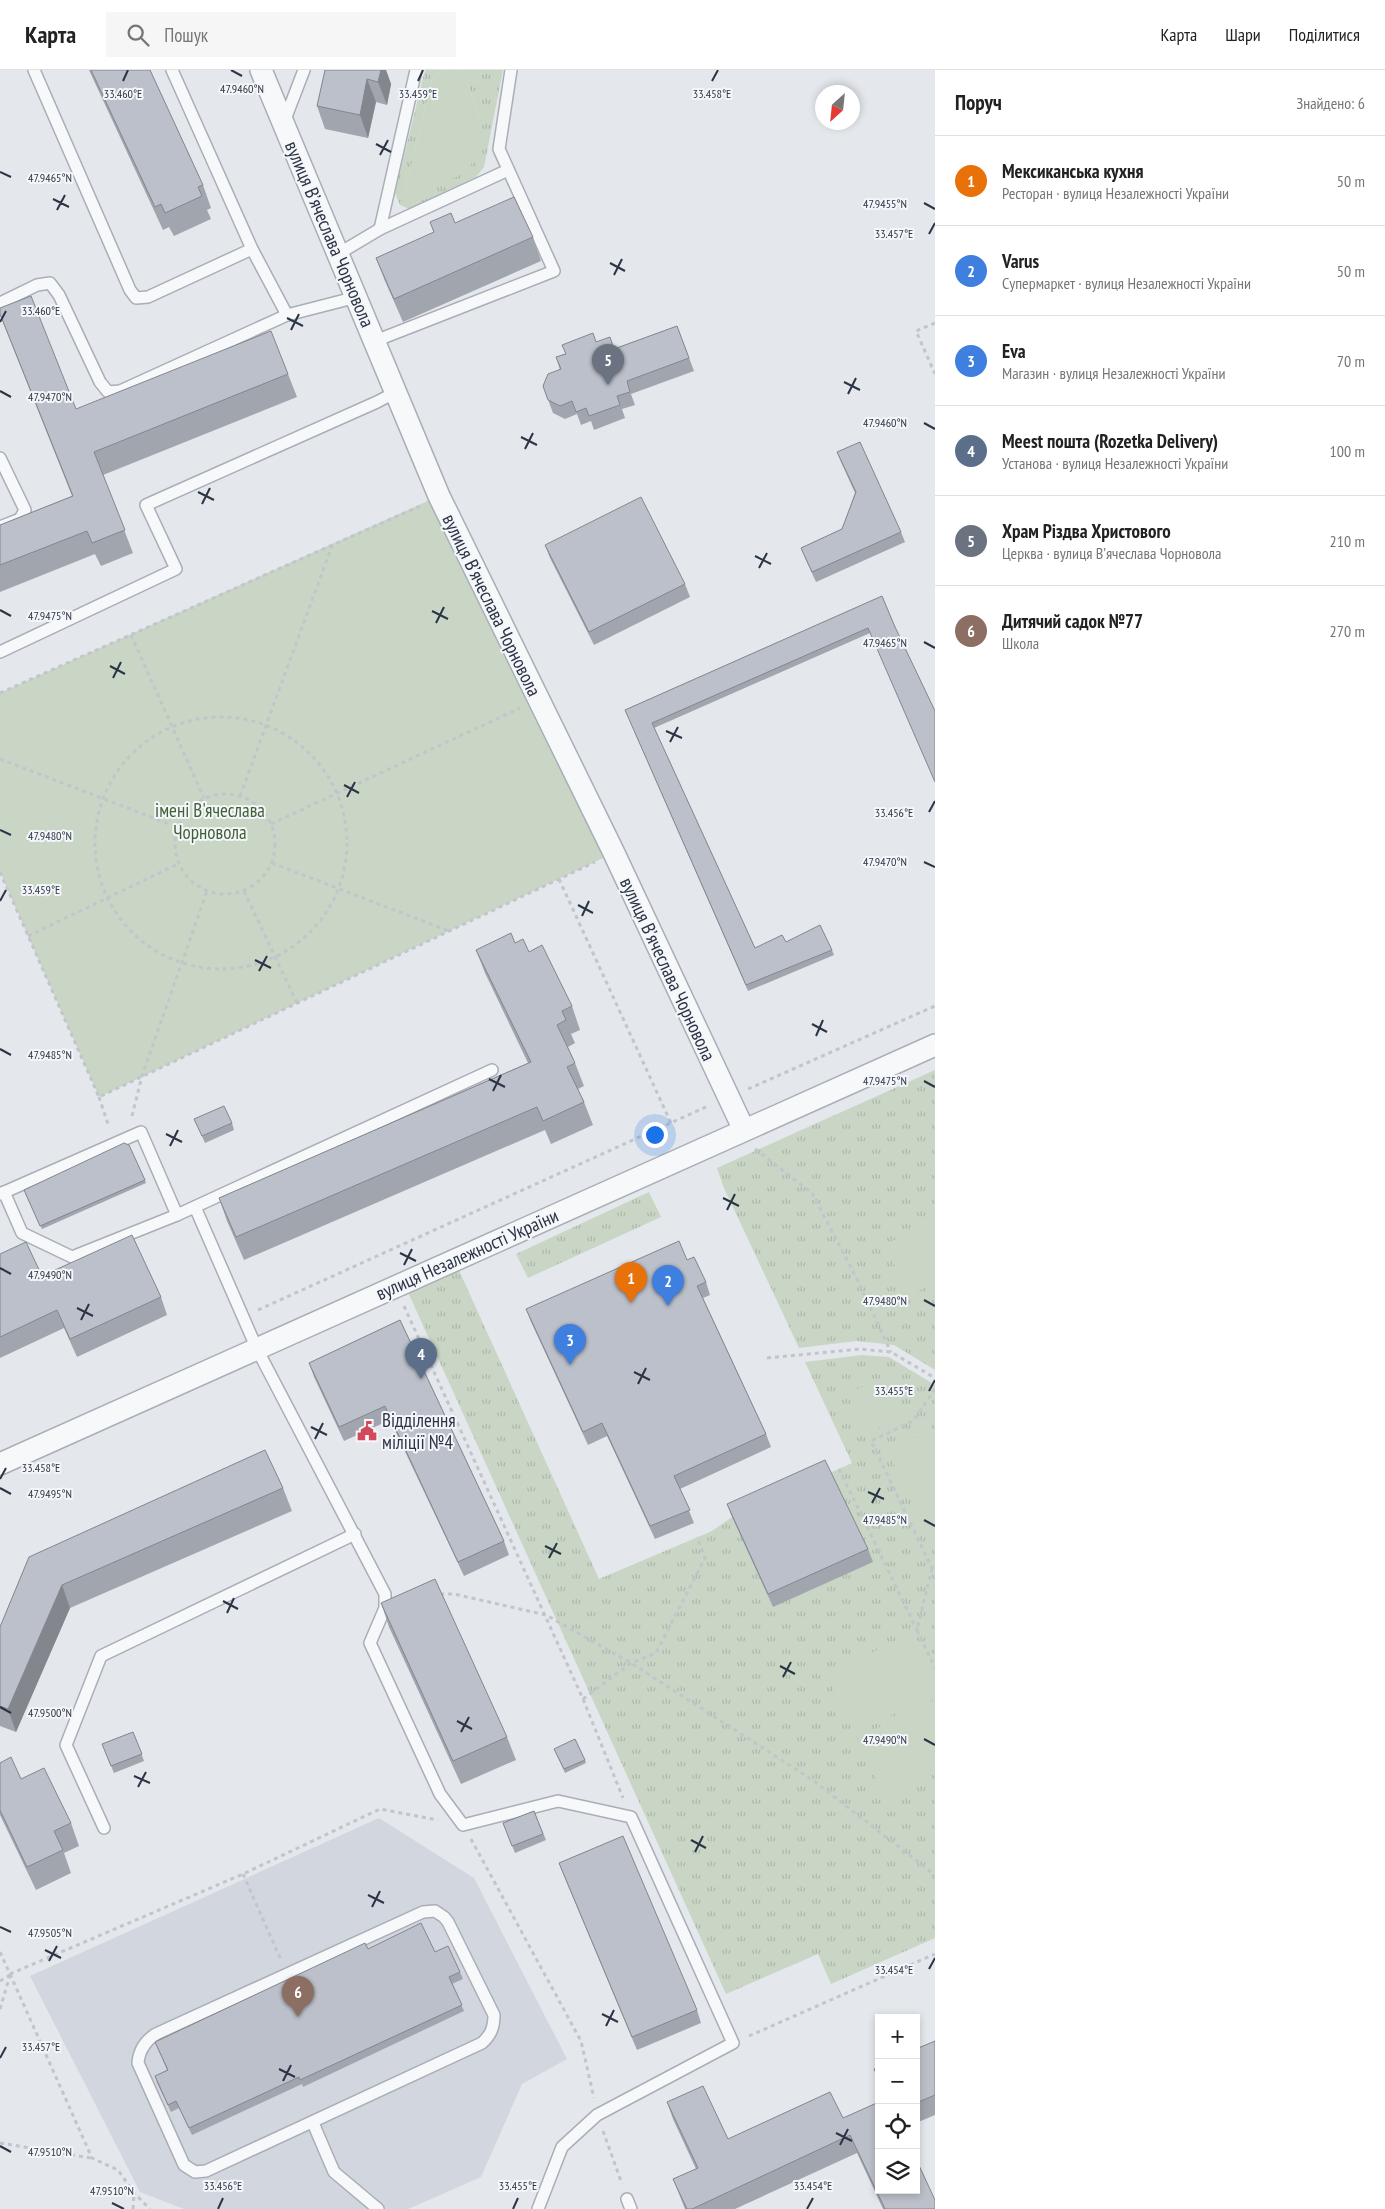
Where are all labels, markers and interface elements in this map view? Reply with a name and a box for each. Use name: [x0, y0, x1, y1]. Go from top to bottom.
search box: [106, 12, 456, 57]
text: Карта: [25, 19, 76, 50]
icon: search: [124, 21, 152, 49]
text: Пошук: [164, 23, 208, 47]
text: Карта: [1161, 23, 1197, 46]
text: Шари: [1225, 23, 1261, 46]
text: Поділитися: [1289, 23, 1360, 46]
text: 47.9460°N: [220, 81, 264, 96]
north arrow: [815, 85, 860, 130]
text: 33.460°E: [104, 86, 142, 101]
text: 33.459°E: [399, 86, 437, 101]
text: 33.458°E: [693, 86, 731, 101]
text: Поруч: [955, 89, 1002, 116]
text: Знайдено: 6: [1296, 93, 1365, 113]
street label: вулиця Вʼячеслава Чорновола: [280, 137, 380, 331]
text: Мексиканська кухня: [1002, 159, 1143, 183]
text: 47.9465°N: [28, 170, 72, 185]
text: 1: [967, 171, 975, 191]
text: 50 m: [1337, 171, 1365, 191]
text: Ресторан · вулиця Незалежності України: [1002, 183, 1229, 203]
text: 47.9455°N: [863, 196, 907, 211]
text: 33.457°E: [875, 226, 913, 241]
text: Varus: [1002, 249, 1039, 273]
text: 2: [967, 261, 975, 281]
text: 50 m: [1337, 261, 1365, 281]
text: Супермаркет · вулиця Незалежності України: [1002, 273, 1251, 293]
text: 33.460°E: [22, 303, 60, 318]
text: Eva: [1002, 339, 1026, 363]
pin: 5: [592, 344, 624, 385]
text: 3: [967, 351, 975, 371]
text: 70 m: [1337, 351, 1365, 371]
text: Магазин · вулиця Незалежності України: [1002, 363, 1226, 383]
text: 47.9470°N: [28, 389, 72, 404]
text: 47.9460°N: [863, 415, 907, 430]
text: Meest пошта (Rozetka Delivery): [1002, 429, 1218, 453]
text: 4: [967, 441, 975, 461]
text: 100 m: [1330, 441, 1365, 461]
text: Установа · вулиця Незалежності України: [1002, 453, 1228, 473]
street label: вулиця Вʼячеслава Чорновола: [437, 510, 547, 700]
text: Храм Різдва Христового: [1002, 519, 1171, 543]
text: 5: [967, 531, 975, 551]
text: 210 m: [1330, 531, 1365, 551]
text: Церква · вулиця Вʼячеслава Чорновола: [1002, 543, 1221, 563]
text: 47.9475°N: [28, 608, 72, 623]
text: Дитячий садок №77: [1002, 609, 1143, 633]
text: 6: [967, 621, 975, 641]
text: 270 m: [1330, 621, 1365, 641]
text: Школа: [1002, 633, 1039, 653]
text: 47.9465°N: [863, 635, 907, 650]
park label: імені В'ячеслава Чорновола: [155, 798, 265, 844]
text: 33.456°E: [875, 805, 913, 820]
text: 47.9480°N: [28, 828, 72, 843]
text: 47.9470°N: [863, 854, 907, 869]
street label: вулиця Вʼячеслава Чорновола: [615, 873, 721, 1065]
text: 33.459°E: [22, 882, 60, 897]
text: 47.9485°N: [28, 1047, 72, 1062]
text: 47.9475°N: [863, 1073, 907, 1088]
your location: [642, 1122, 668, 1148]
street label: вулиця Незалежності України: [372, 1203, 562, 1305]
pin: 1: [615, 1262, 647, 1303]
pin: 2: [652, 1265, 684, 1306]
text: 47.9490°N: [28, 1267, 72, 1282]
text: 47.9480°N: [863, 1293, 907, 1308]
pin: 3: [554, 1324, 586, 1365]
pin: 4: [405, 1338, 437, 1379]
text: 33.455°E: [875, 1383, 913, 1398]
place label: Відділення міліції №4: [382, 1408, 456, 1454]
public building icon: Відділення міліції №4: [356, 1420, 378, 1442]
text: 33.458°E: [22, 1460, 60, 1475]
text: 47.9495°N: [28, 1486, 72, 1501]
text: 47.9485°N: [863, 1512, 907, 1527]
text: 47.9500°N: [28, 1705, 72, 1720]
text: 47.9490°N: [863, 1732, 907, 1747]
text: 47.9505°N: [28, 1925, 72, 1940]
text: 33.454°E: [875, 1962, 913, 1977]
pin: 6: [282, 1976, 314, 2017]
map controls: [875, 2014, 920, 2194]
button: +: [875, 2014, 920, 2059]
text: 33.457°E: [22, 2039, 60, 2054]
button: −: [875, 2059, 920, 2104]
button: locate: [875, 2104, 920, 2149]
text: 47.9510°N: [28, 2144, 72, 2159]
button: layers: [875, 2149, 920, 2194]
text: 33.456°E: [204, 2178, 242, 2193]
text: 33.455°E: [499, 2178, 537, 2193]
text: 33.454°E: [794, 2178, 832, 2193]
text: 47.9510°N: [90, 2183, 134, 2198]

